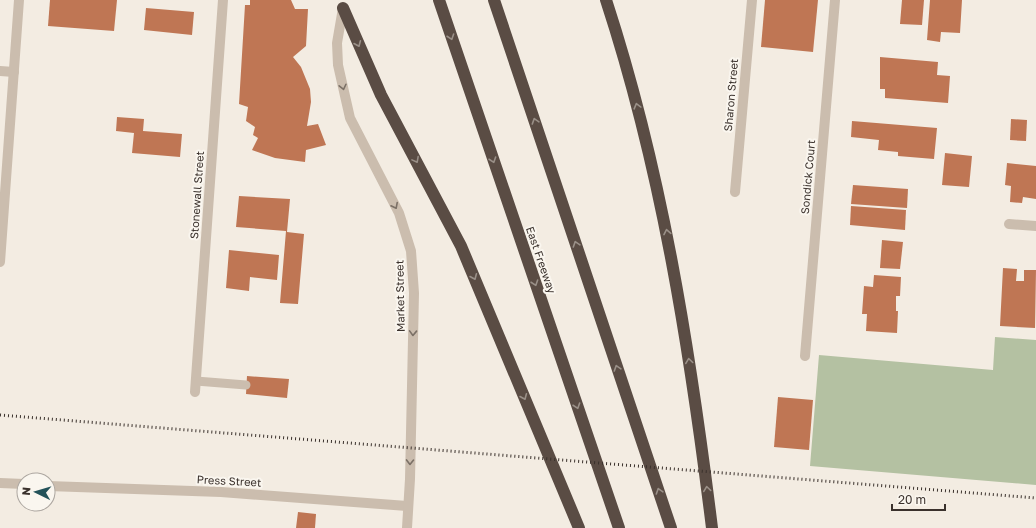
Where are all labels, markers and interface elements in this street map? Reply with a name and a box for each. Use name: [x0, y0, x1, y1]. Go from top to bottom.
one-way arrow: [447, 33, 455, 40]
one-way arrow: [354, 40, 362, 47]
street label: Sharon Street: [721, 58, 740, 132]
one-way arrow: [338, 84, 346, 91]
one-way arrow: [633, 103, 642, 110]
one-way arrow: [531, 118, 540, 125]
street label: Sondick Court: [798, 139, 817, 215]
street label: Stonewall Street: [187, 151, 206, 239]
one-way arrow: [411, 156, 418, 164]
one-way arrow: [489, 156, 497, 163]
one-way arrow: [390, 202, 397, 209]
street label: East Freeway: [524, 225, 559, 295]
one-way arrow: [663, 229, 672, 236]
one-way arrow: [572, 241, 581, 248]
street label: Market Street: [392, 260, 407, 332]
one-way arrow: [469, 273, 477, 280]
one-way arrow: [530, 279, 539, 286]
one-way arrow: [409, 330, 418, 336]
one-way arrow: [685, 358, 694, 364]
one-way arrow: [614, 364, 622, 371]
one-way arrow: [519, 393, 527, 400]
one-way arrow: [572, 402, 581, 409]
one-way arrow: [406, 459, 414, 465]
north arrow: [16, 472, 56, 512]
street label: Press Street: [196, 472, 262, 489]
text: N: [19, 486, 32, 496]
one-way arrow: [703, 486, 712, 492]
scale bar: [892, 486, 945, 512]
one-way arrow: [655, 488, 663, 495]
text: 20 m: [898, 492, 926, 507]

